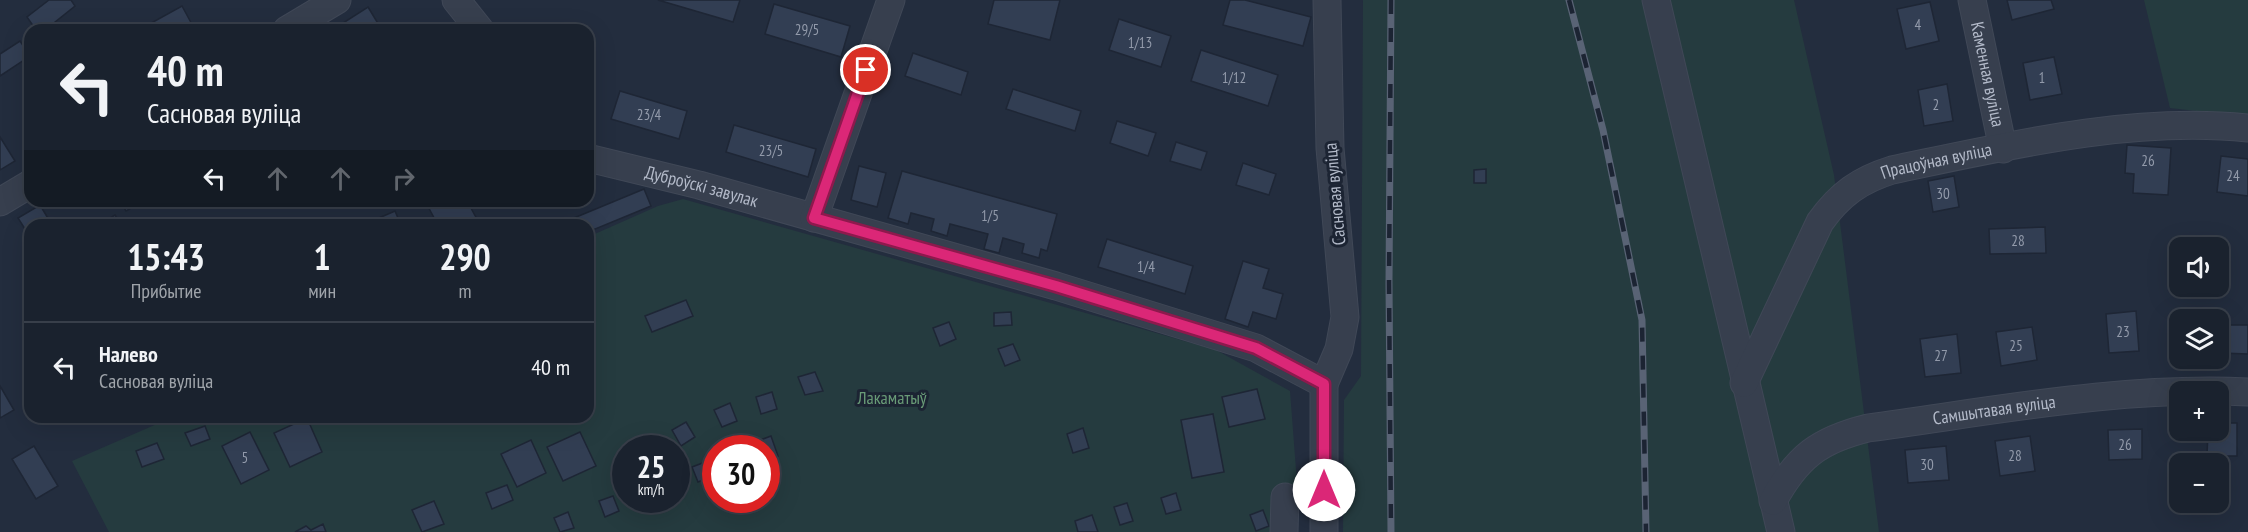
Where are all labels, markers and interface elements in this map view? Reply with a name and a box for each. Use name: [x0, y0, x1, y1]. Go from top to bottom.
house number: 4: [1915, 15, 1922, 34]
house number: 29/5: [795, 20, 819, 39]
street label: Каменная вуліца: [1966, 20, 2010, 129]
house number: 1/13: [1128, 33, 1152, 52]
text: 40 m: [147, 43, 224, 98]
pin: [840, 44, 891, 95]
icon: left: [48, 48, 126, 126]
icon: arrive: [849, 53, 882, 86]
house number: 1/12: [1222, 68, 1246, 87]
house number: 1: [2039, 68, 2045, 87]
house number: 2: [1933, 95, 1939, 114]
text: Сасновая вуліца: [147, 96, 301, 130]
house number: 23/4: [637, 105, 662, 124]
street label: Працоўная вуліца: [1877, 137, 1994, 184]
house number: 23/5: [759, 141, 783, 160]
street label: Сасновая вуліца: [1319, 142, 1350, 246]
house number: 26: [2141, 151, 2155, 170]
street label: Дуброўскі завулак: [643, 160, 761, 212]
icon: left: [198, 162, 231, 195]
icon: ahead: [261, 162, 294, 195]
icon: ahead: [324, 162, 357, 195]
icon: right: [387, 162, 420, 195]
house number: 24: [2226, 166, 2240, 185]
house number: 30: [1936, 184, 1950, 203]
house number: 1/5: [981, 206, 999, 225]
house number: 28: [2011, 231, 2025, 250]
text: 15:43: [127, 233, 205, 280]
text: 1: [314, 233, 331, 280]
text: 290: [439, 233, 491, 280]
map controls: [2169, 237, 2229, 513]
button: sound: [2169, 237, 2229, 297]
house number: 1/4: [1137, 257, 1155, 276]
text: Прибытие: [131, 278, 202, 304]
text: мин: [308, 278, 336, 304]
text: m: [459, 278, 472, 304]
button: layers: [2169, 309, 2229, 369]
house number: 23: [2116, 322, 2130, 341]
house number: 25: [2009, 336, 2023, 355]
text: Налево: [99, 340, 158, 368]
house number: 27: [1934, 346, 1948, 365]
icon: left: [48, 351, 81, 384]
text: 40 m: [531, 353, 570, 381]
text: Сасновая вуліца: [99, 368, 213, 394]
button: +: [2169, 381, 2229, 441]
park label: Лакаматыў: [856, 386, 927, 409]
street label: Самшытавая вуліца: [1931, 390, 2057, 430]
speed limit sign: 30: [702, 435, 780, 513]
house number: 26: [2118, 435, 2132, 454]
house number: 28: [2008, 446, 2022, 465]
text: 25: [637, 447, 665, 486]
house number: 5: [242, 448, 248, 467]
button: −: [2169, 453, 2229, 513]
house number: 30: [1920, 455, 1934, 474]
position arrow: [1292, 458, 1356, 522]
text: km/h: [638, 480, 664, 499]

